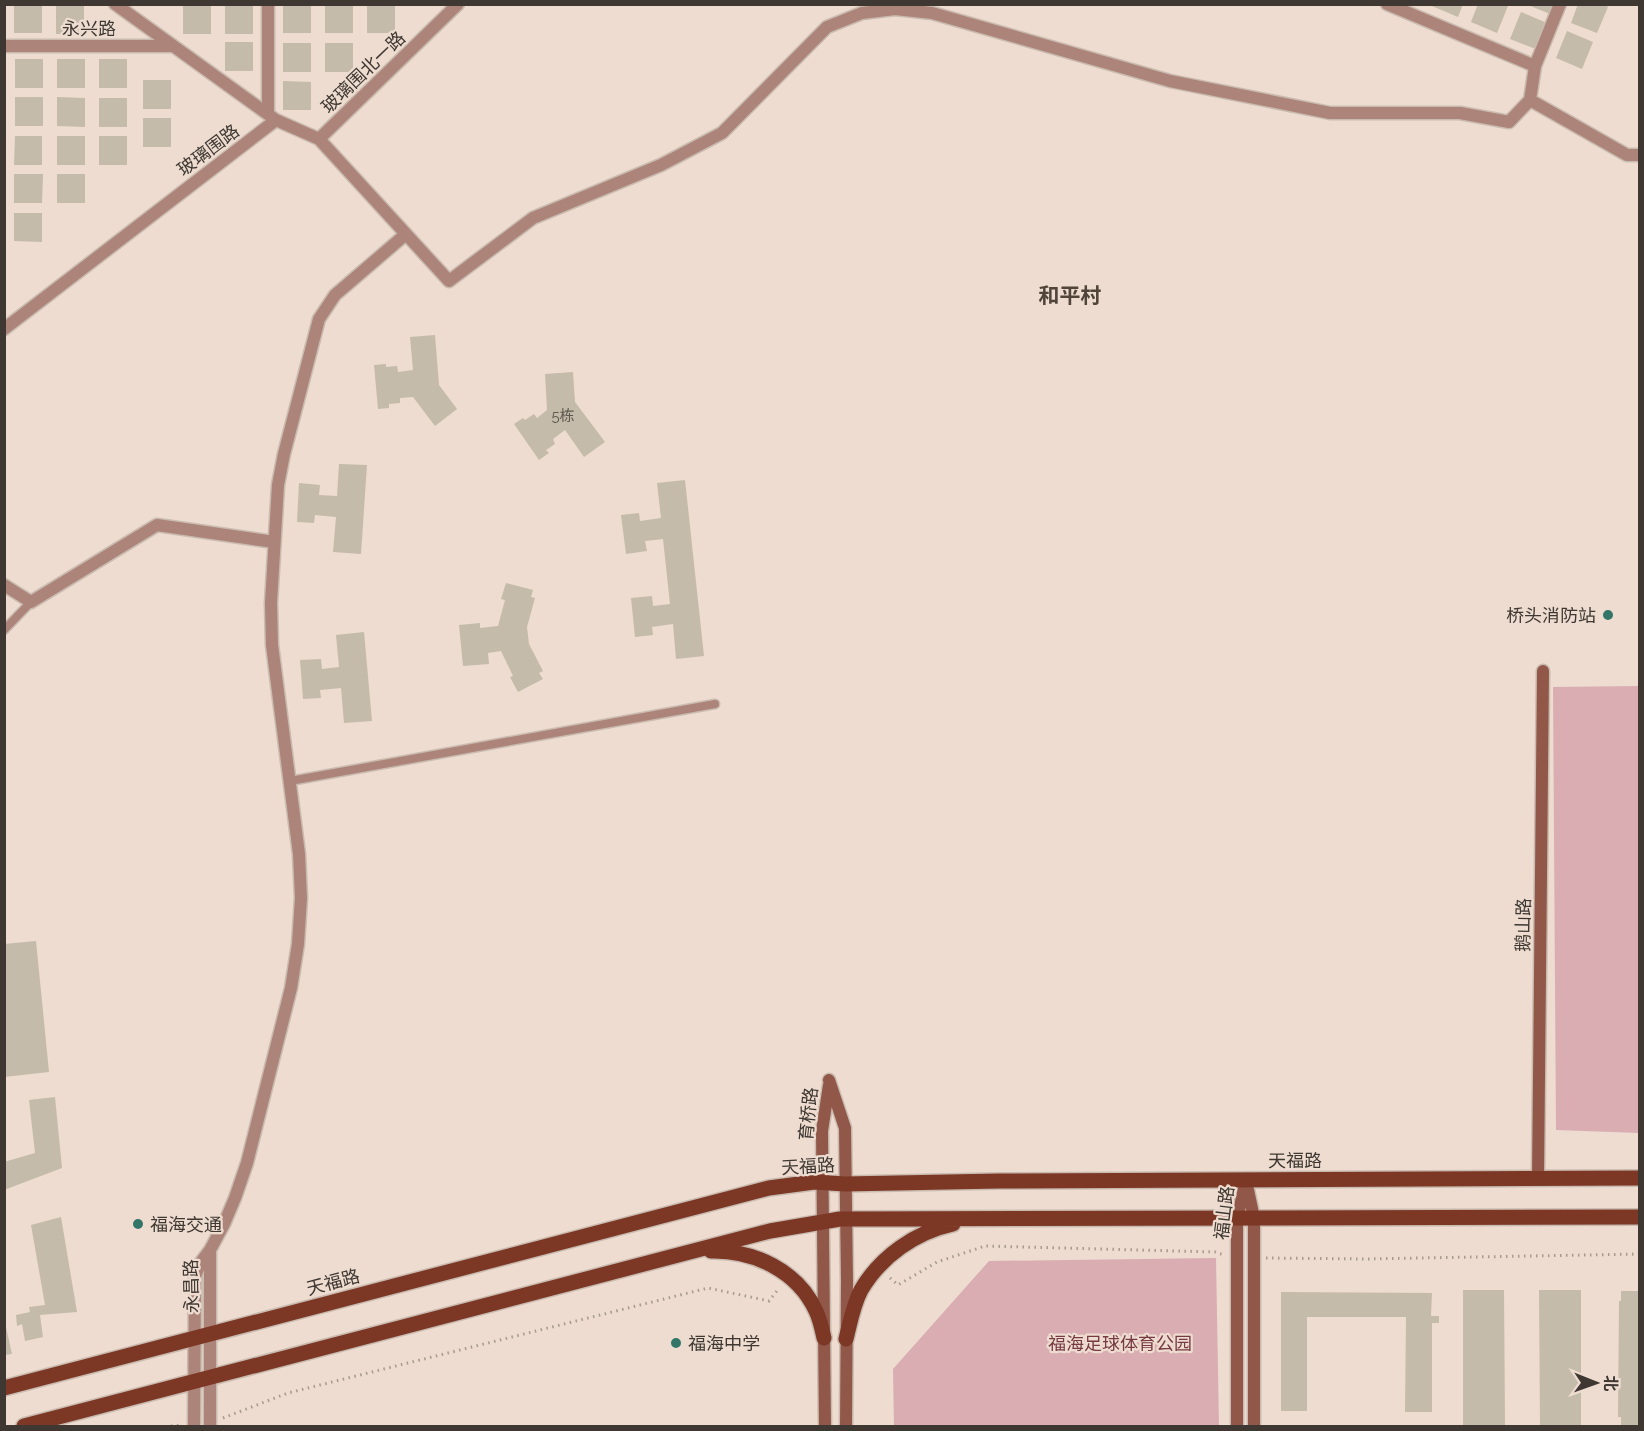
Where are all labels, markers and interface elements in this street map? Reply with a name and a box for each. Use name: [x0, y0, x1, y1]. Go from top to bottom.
street label: 永兴路: [62, 18, 116, 39]
street label: 玻璃围北一路: [317, 27, 409, 117]
street label: 玻璃围路: [173, 120, 243, 180]
district label: 和平村: [1039, 283, 1102, 308]
house number: 5栋: [551, 407, 575, 425]
place label: 桥头消防站: [1506, 605, 1596, 626]
marker: 桥头消防站: [1601, 608, 1615, 622]
street label: 鹅山路: [1512, 898, 1534, 952]
street label: 育桥路: [795, 1086, 821, 1142]
street label: 天福路: [1268, 1150, 1322, 1171]
street label: 天福路: [780, 1154, 836, 1178]
street label: 福山路: [1210, 1185, 1238, 1241]
place label: 福海交通: [150, 1214, 222, 1235]
marker: 福海交通: [131, 1217, 145, 1231]
street label: 永昌路: [180, 1259, 202, 1313]
street label: 天福路: [304, 1265, 362, 1299]
place label: 福海中学: [688, 1333, 760, 1354]
park label: 福海足球体育公园: [1048, 1333, 1192, 1354]
marker: 福海中学: [669, 1336, 683, 1350]
north arrow: [1566, 1353, 1626, 1413]
text: 北: [1601, 1375, 1620, 1391]

